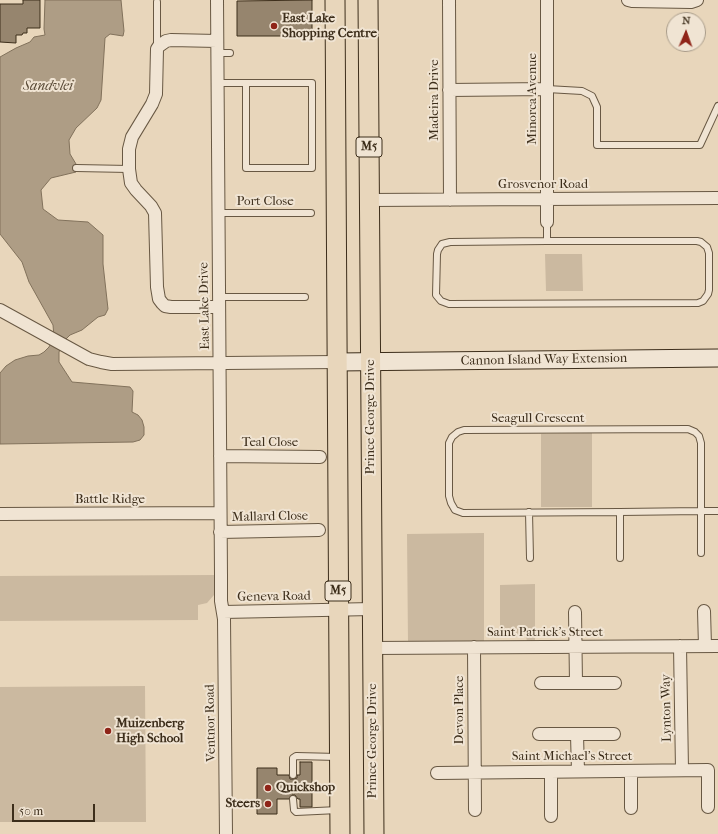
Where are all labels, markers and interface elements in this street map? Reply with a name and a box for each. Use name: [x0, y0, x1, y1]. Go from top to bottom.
place label: East Lake Shopping Centre: [282, 11, 377, 42]
north arrow: [666, 12, 706, 52]
text: N: [682, 14, 691, 27]
marker: East Lake Shopping Centre: [269, 21, 279, 31]
street label: Minorca Avenue: [525, 53, 541, 145]
street label: Madeira Drive: [427, 59, 443, 141]
water label: Sandvlei: [23, 79, 73, 95]
road number: M5: [356, 137, 382, 157]
street label: Grosvenor Road: [498, 177, 588, 193]
street label: Port Close: [236, 194, 294, 210]
street label: East Lake Drive: [196, 262, 214, 350]
street label: Cannon Island Way Extension: [461, 351, 627, 369]
street label: Prince George Drive: [363, 359, 379, 475]
street label: Seagull Crescent: [491, 411, 585, 427]
street label: Teal Close: [242, 435, 298, 451]
street label: Battle Ridge: [75, 492, 145, 508]
street label: Mallard Close: [232, 509, 308, 525]
road number: M5: [325, 581, 351, 601]
street label: Geneva Road: [237, 589, 311, 605]
street label: Saint Patrick's Street: [487, 625, 603, 641]
street label: Lynton Way: [659, 674, 675, 742]
street label: Devon Place: [452, 676, 468, 744]
street label: Prince George Drive: [365, 683, 381, 799]
street label: Ventnor Road: [203, 684, 219, 762]
place label: Muizenberg High School: [116, 716, 184, 747]
marker: Muizenberg High School: [103, 726, 113, 736]
street label: Saint Michael's Street: [512, 749, 632, 765]
place label: Quickshop: [276, 780, 335, 796]
marker: Quickshop: [263, 783, 273, 793]
scale bar: [14, 796, 97, 822]
place label: Steers: [225, 796, 260, 812]
marker: Steers: [263, 799, 273, 809]
text: 50 m: [19, 804, 43, 818]

